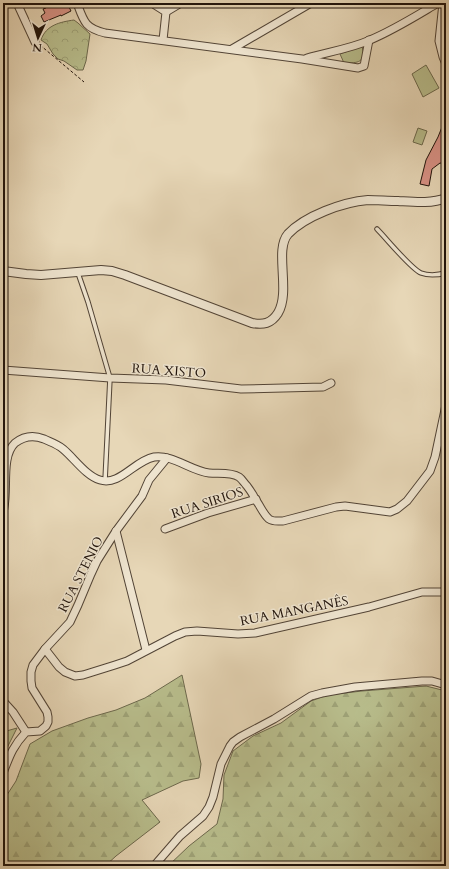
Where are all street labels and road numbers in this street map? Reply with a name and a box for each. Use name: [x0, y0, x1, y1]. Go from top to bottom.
street label: RUA XISTO: [131, 359, 207, 383]
street label: RUA SIRIOS: [169, 483, 246, 523]
street label: RUA STENIO: [54, 533, 108, 616]
street label: RUA MANGANÊS: [238, 592, 350, 630]

